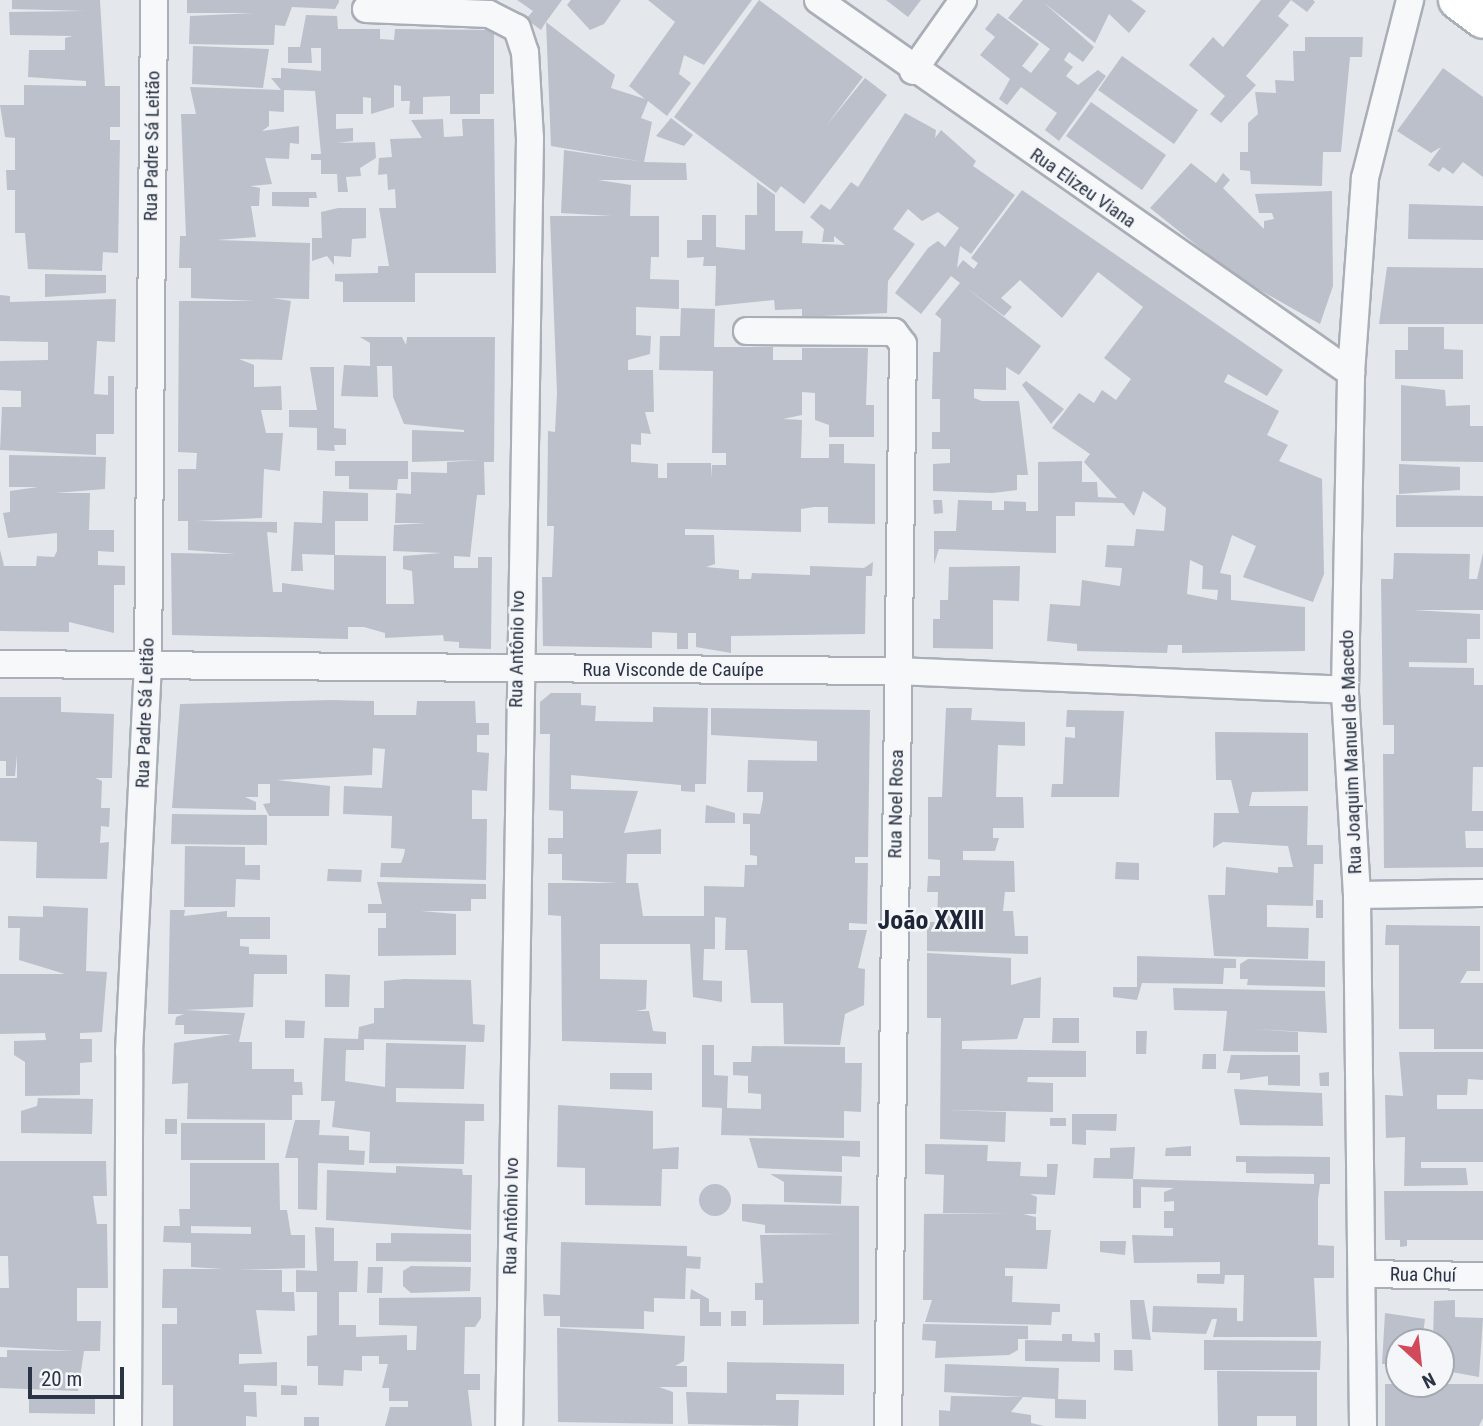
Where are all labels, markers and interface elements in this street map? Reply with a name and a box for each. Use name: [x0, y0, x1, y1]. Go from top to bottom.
street label: Rua Padre Sá Leitão: [139, 71, 165, 221]
street label: Rua Elizeu Viana: [1026, 143, 1140, 233]
street label: Rua Antônio Ivo: [505, 590, 529, 708]
street label: Rua Joaquim Manuel de Macedo: [1335, 629, 1367, 875]
street label: Rua Padre Sá Leitão: [131, 637, 159, 789]
street label: Rua Visconde de Cauípe: [582, 659, 764, 681]
street label: Rua Noel Rosa: [884, 749, 908, 859]
district label: João XXIII: [877, 905, 985, 937]
street label: Rua Antônio Ivo: [499, 1157, 523, 1275]
street label: Rua Chuí: [1390, 1263, 1456, 1287]
north arrow: [1385, 1328, 1455, 1398]
scale bar: [32, 1352, 128, 1396]
text: 20 m: [41, 1367, 82, 1391]
text: N: [1418, 1367, 1439, 1393]

